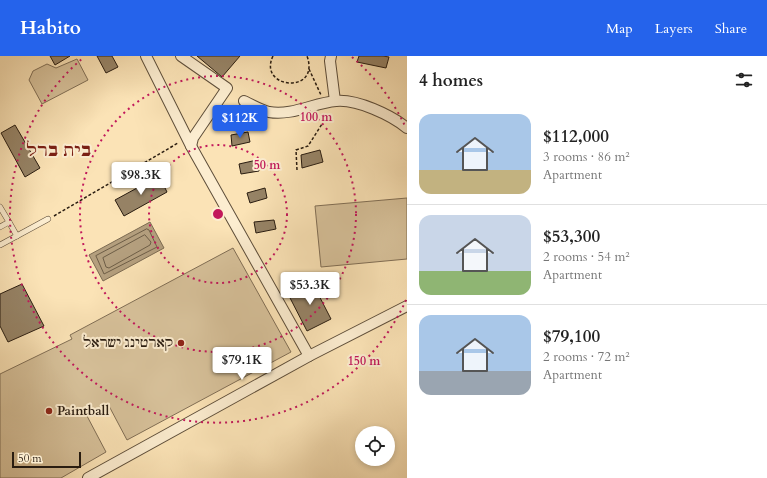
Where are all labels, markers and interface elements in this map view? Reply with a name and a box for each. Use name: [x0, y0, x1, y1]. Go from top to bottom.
text: Habito: [20, 15, 81, 41]
text: Map: [606, 19, 633, 38]
text: Layers: [655, 19, 693, 38]
text: Share: [715, 19, 747, 38]
text: 4 homes: [419, 69, 483, 92]
icon: filters: [733, 69, 755, 91]
pin: $112K: [212, 105, 268, 139]
text: $112K: [221, 109, 259, 127]
text: 100 m: [300, 109, 333, 125]
text: $112,000: [543, 125, 609, 148]
icon: home: [451, 130, 499, 178]
district label: בית ברל: [26, 139, 92, 162]
text: 3 rooms · 86 m²: [543, 148, 630, 166]
text: 50 m: [254, 157, 281, 173]
pin: $98.3K: [108, 162, 174, 196]
text: $98.3K: [121, 166, 161, 184]
text: Apartment: [543, 166, 602, 184]
centre of rings: [211, 207, 225, 221]
text: $53,300: [543, 225, 600, 248]
icon: home: [451, 231, 499, 279]
text: 2 rooms · 54 m²: [543, 248, 630, 266]
text: Apartment: [543, 266, 602, 284]
pin: $53.3K: [277, 272, 343, 306]
text: $53.3K: [290, 276, 330, 294]
text: $79,100: [543, 325, 600, 348]
icon: home: [451, 331, 499, 379]
place label: קארטינג ישראל: [83, 334, 173, 352]
marker: קארטינג ישראל: [176, 338, 186, 348]
pin: $79.1K: [209, 347, 275, 381]
text: 2 rooms · 72 m²: [543, 348, 630, 366]
text: $79.1K: [222, 351, 262, 369]
text: 150 m: [348, 353, 381, 369]
text: Apartment: [543, 366, 602, 384]
place label: Paintball: [57, 402, 109, 420]
marker: Paintball: [44, 406, 54, 416]
map controls: [355, 426, 395, 466]
button: locate: [355, 426, 395, 466]
scale bar: [12, 450, 81, 469]
text: 50 m: [18, 451, 42, 466]

